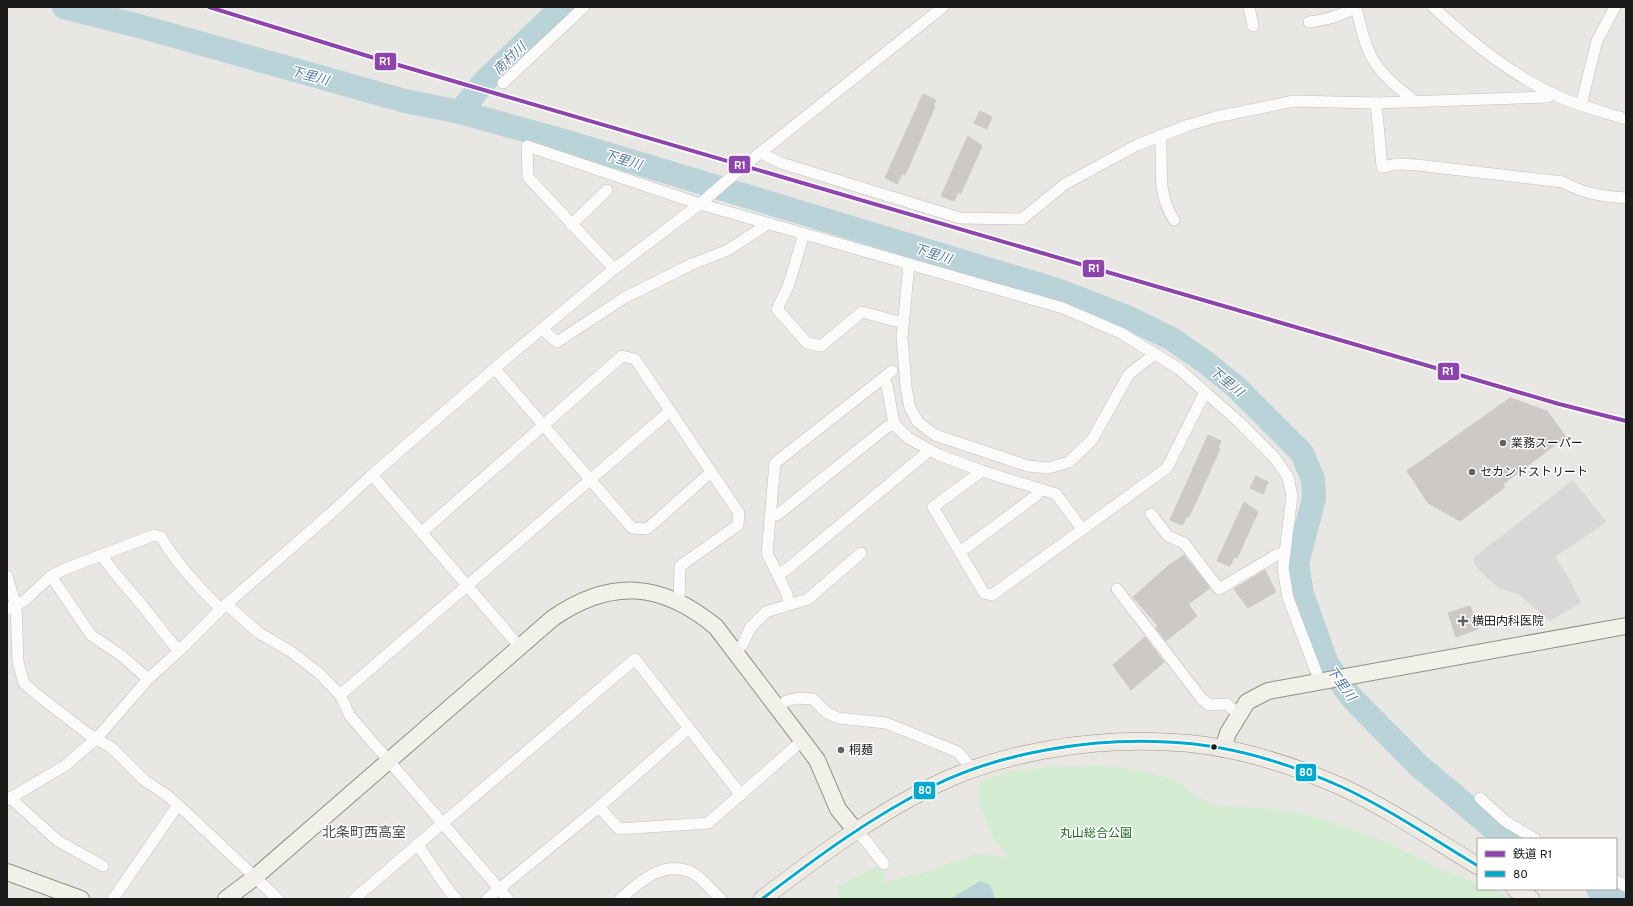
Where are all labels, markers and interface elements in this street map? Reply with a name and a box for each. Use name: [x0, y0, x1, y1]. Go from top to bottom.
water label: 南村川: [491, 39, 531, 79]
line badge: R1: [374, 52, 397, 71]
text: R1: [379, 55, 391, 69]
water label: 下里川: [289, 64, 332, 90]
water label: 下里川: [601, 148, 645, 175]
line badge: R1: [728, 155, 751, 174]
text: R1: [734, 159, 746, 173]
water label: 下里川: [911, 242, 955, 269]
line badge: R1: [1082, 259, 1105, 278]
text: R1: [1088, 262, 1100, 276]
line badge: R1: [1437, 362, 1460, 381]
water label: 下里川: [1206, 364, 1247, 402]
text: R1: [1442, 365, 1454, 379]
place label: 業務スーパー: [1511, 436, 1583, 452]
marker: 業務スーパー: [1498, 438, 1508, 448]
place label: セカンドストリート: [1480, 465, 1588, 481]
marker: セカンドストリート: [1467, 467, 1477, 477]
place label: 横田内科医院: [1472, 614, 1544, 630]
marker: 横田内科医院: [1457, 615, 1469, 627]
water label: 下里川: [1322, 664, 1359, 706]
unlabelled marker: [1209, 742, 1219, 752]
place label: 桐麺: [849, 743, 873, 759]
marker: 桐麺: [836, 745, 846, 755]
line badge: 80: [1295, 763, 1317, 782]
text: 80: [1299, 766, 1313, 780]
line badge: 80: [913, 781, 936, 800]
text: 80: [918, 784, 932, 798]
district label: 北条町西高室: [322, 824, 406, 842]
park label: 丸山総合公園: [1060, 826, 1132, 842]
legend: [1477, 838, 1617, 890]
text: 鉄道 R1: [1513, 847, 1552, 863]
text: 80: [1513, 867, 1528, 883]

